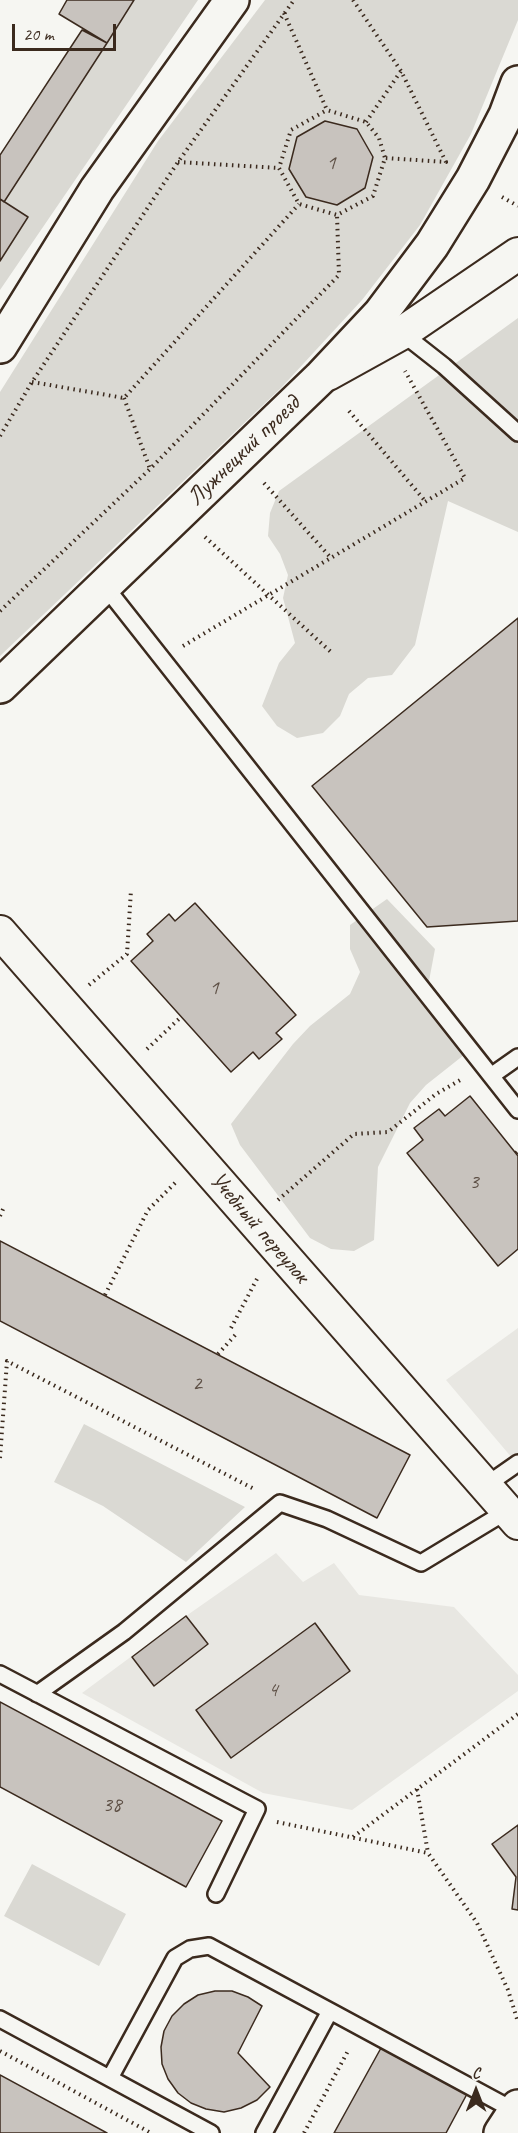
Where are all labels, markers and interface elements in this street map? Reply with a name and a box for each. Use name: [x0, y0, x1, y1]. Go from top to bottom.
scale bar: [15, 12, 118, 50]
text: 20 m: [23, 23, 54, 45]
house number: 1: [326, 150, 336, 176]
street label: Лужнецкий проезд: [182, 390, 306, 512]
house number: 1: [209, 975, 219, 1001]
street label: Учебный переулок: [203, 1166, 315, 1290]
house number: 3: [469, 1169, 479, 1195]
house number: 2: [192, 1371, 202, 1397]
house number: 4: [268, 1677, 278, 1703]
house number: 38: [103, 1792, 121, 1818]
north arrow: [446, 2061, 506, 2121]
text: С: [472, 2063, 480, 2083]

